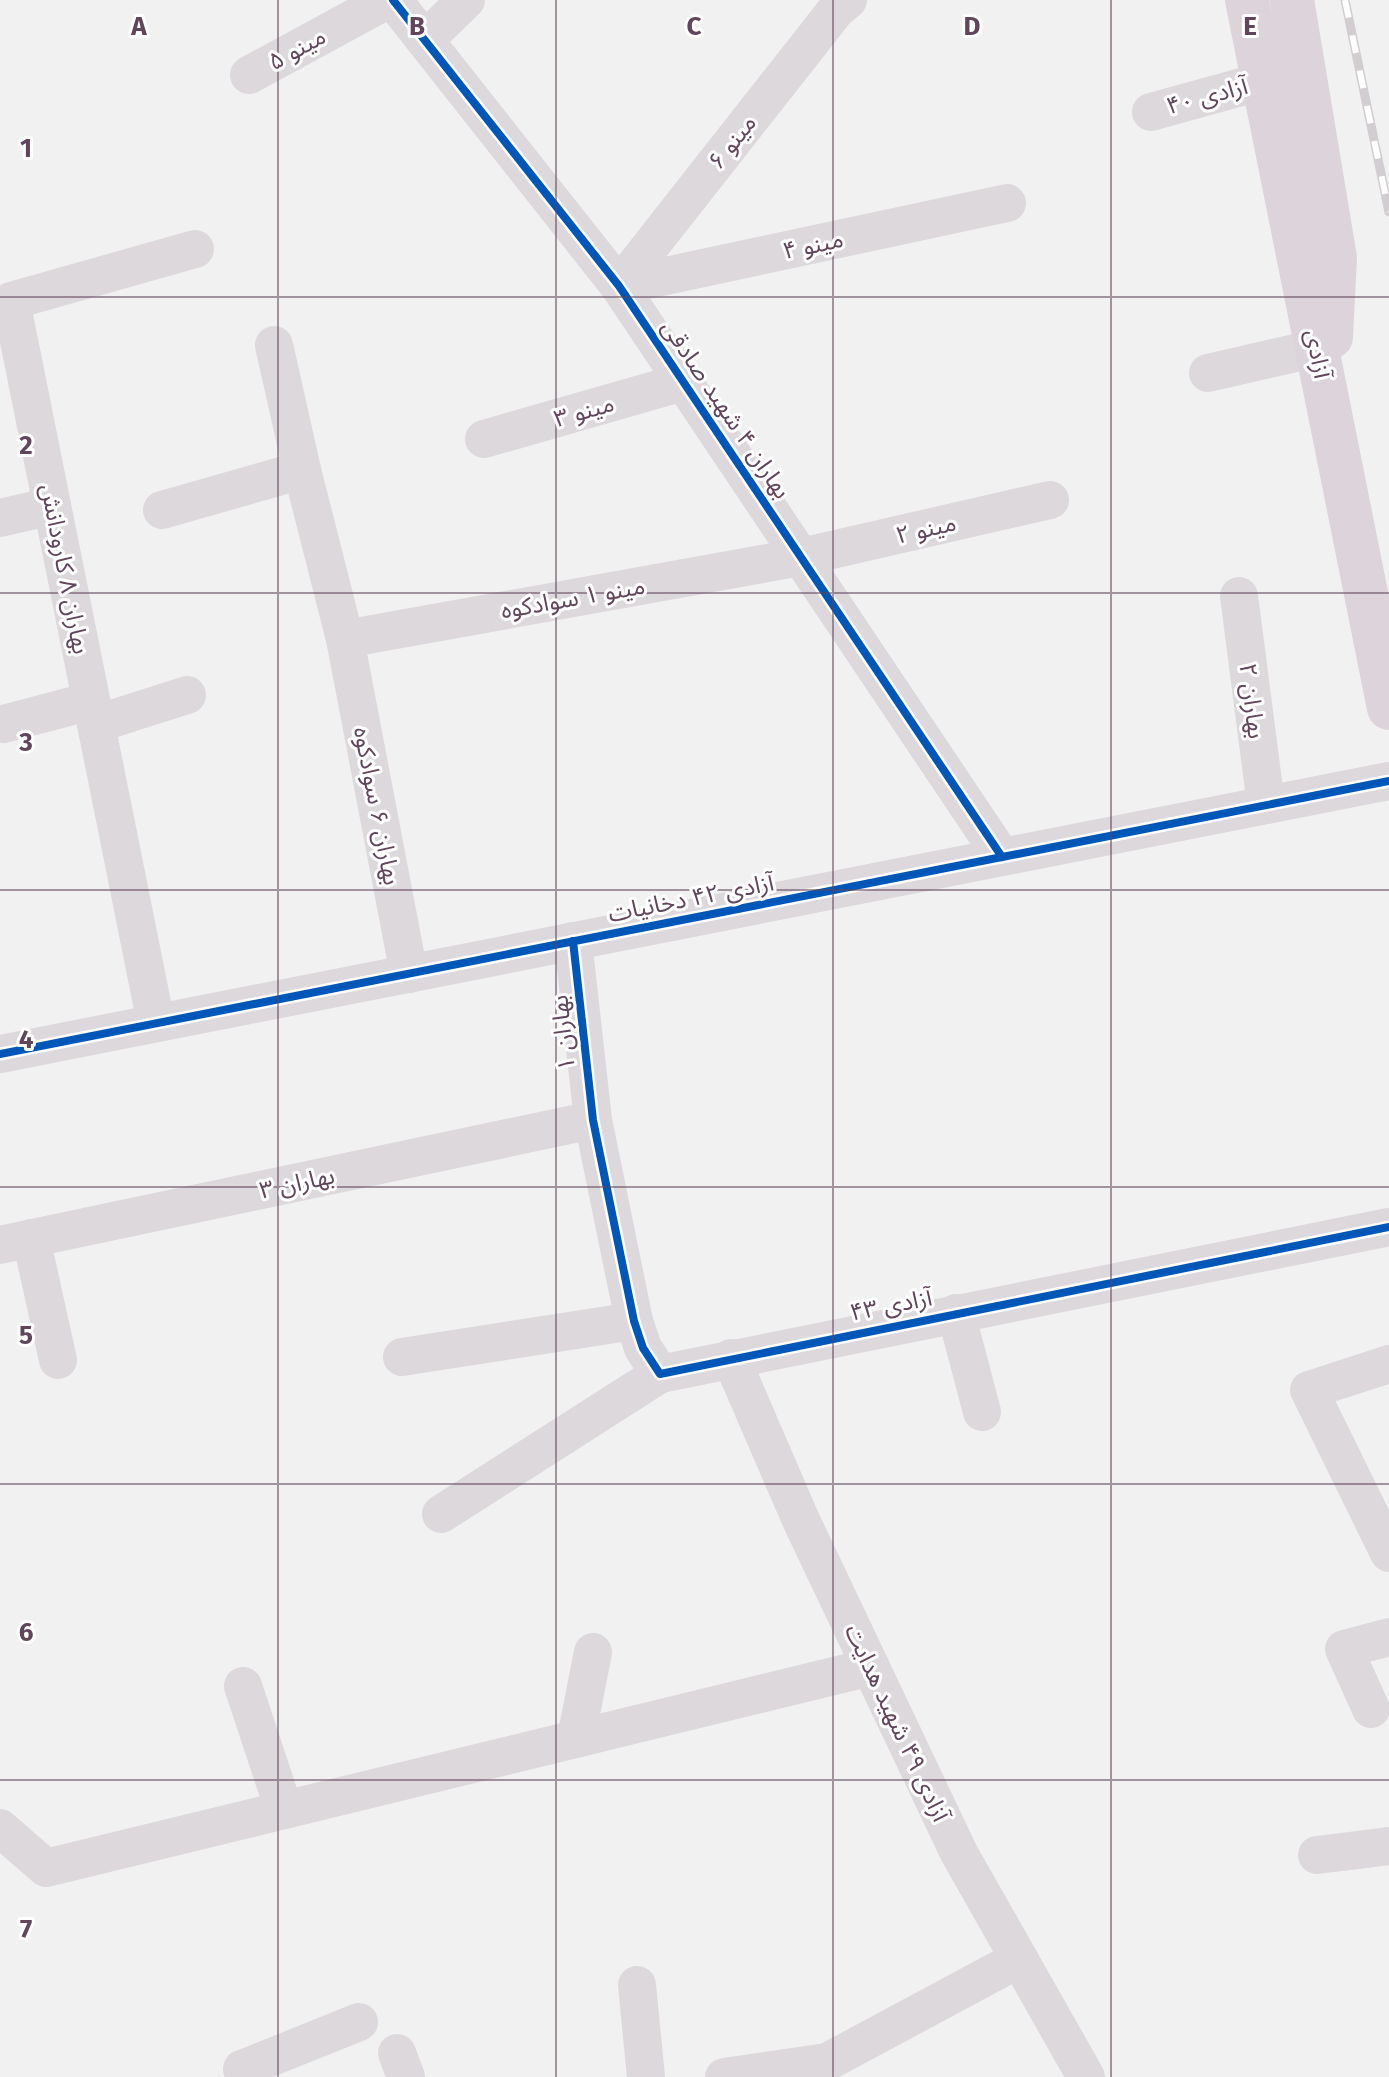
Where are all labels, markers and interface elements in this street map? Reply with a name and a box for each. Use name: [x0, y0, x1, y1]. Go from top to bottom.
text: A: [130, 11, 147, 42]
text: B: [409, 11, 425, 42]
text: C: [687, 11, 702, 42]
text: D: [964, 11, 981, 42]
text: E: [1243, 11, 1257, 42]
street label: مینو ۵: [263, 22, 331, 76]
street label: آزادی ۴۰: [1163, 71, 1252, 120]
street label: مینو ۶: [702, 109, 762, 175]
text: 1: [20, 133, 32, 164]
street label: مینو ۴: [780, 225, 846, 265]
street label: بهاران ۴ شهید صادقی: [656, 314, 796, 504]
street label: آزادی: [1300, 327, 1337, 382]
street label: مینو ۳: [551, 389, 617, 433]
text: 2: [19, 430, 33, 461]
street label: بهاران ۸ کارودانش: [35, 481, 95, 657]
street label: مینو ۲: [893, 508, 959, 550]
street label: مینو ۱ سوادکوه: [499, 572, 647, 624]
street label: بهاران ۲: [1233, 662, 1271, 740]
street label: بهاران ۶ سوادکوه: [348, 724, 406, 888]
text: 3: [18, 727, 33, 758]
street label: آزادی ۴۲ دخانیات: [606, 868, 777, 928]
street label: بهاران ۱: [545, 994, 581, 1072]
text: 4: [19, 1024, 34, 1055]
street label: بهاران ۳: [257, 1161, 337, 1205]
street label: آزادی ۴۳: [848, 1283, 935, 1327]
text: 5: [19, 1320, 33, 1351]
text: 6: [19, 1617, 34, 1648]
street label: آزادی ۴۹ شهید هدایت: [839, 1620, 955, 1827]
text: 7: [20, 1914, 32, 1945]

